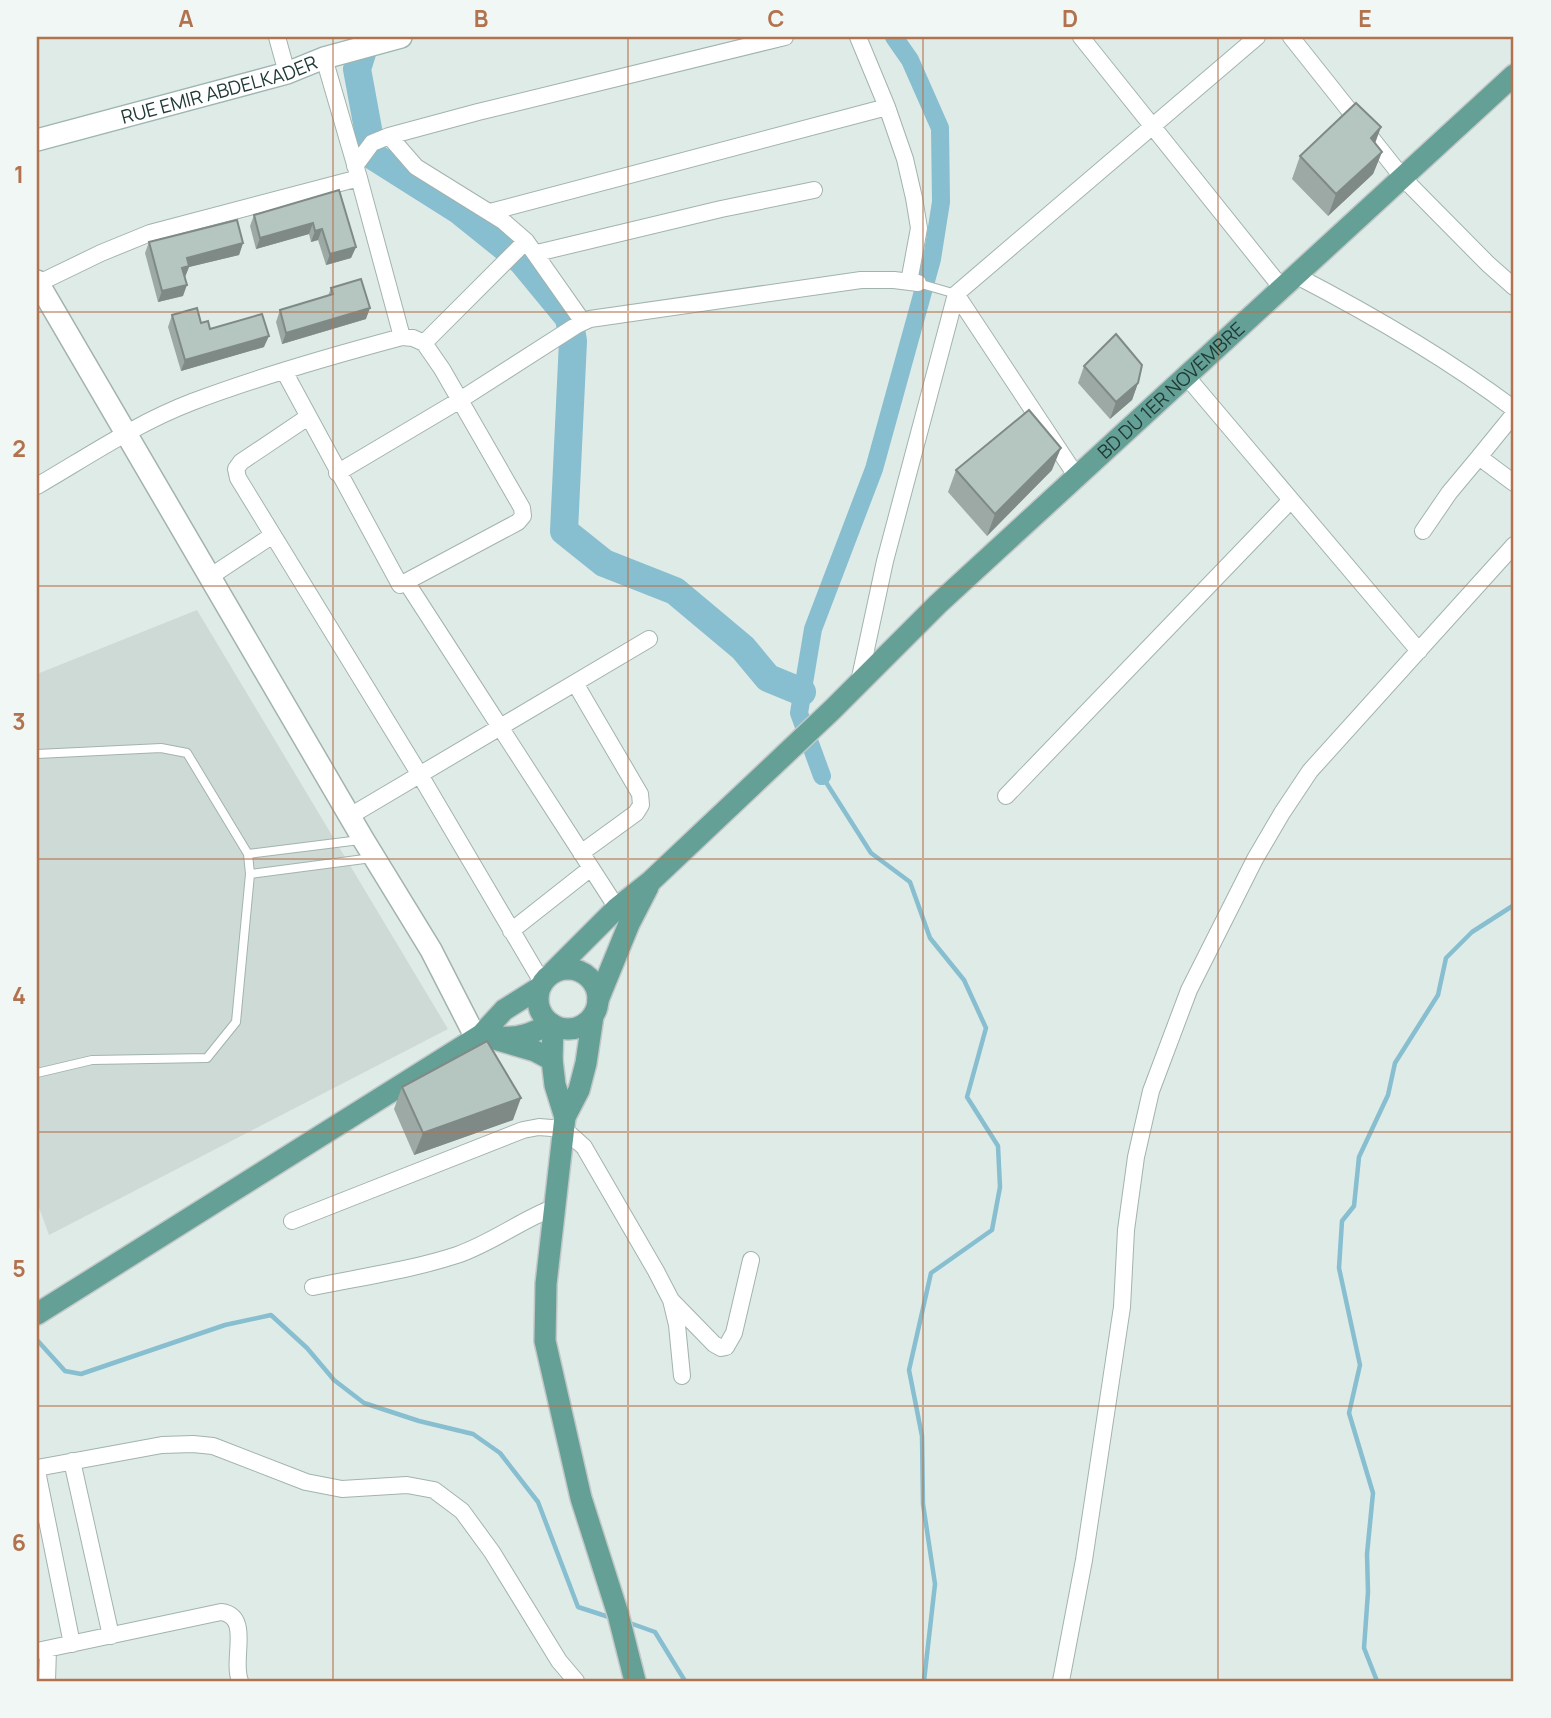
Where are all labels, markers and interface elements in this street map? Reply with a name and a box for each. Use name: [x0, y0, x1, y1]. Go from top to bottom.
text: A: [178, 2, 194, 34]
text: B: [474, 2, 488, 34]
text: C: [768, 2, 785, 34]
text: D: [1062, 2, 1078, 34]
text: E: [1358, 2, 1372, 34]
street label: RUE EMIR ABDELKADER: [118, 49, 321, 130]
text: 1: [14, 158, 24, 190]
street label: BD DU 1ER NOVEMBRE: [1092, 316, 1250, 464]
text: 2: [12, 432, 26, 464]
text: 3: [12, 705, 26, 737]
text: 4: [12, 979, 26, 1011]
text: 5: [12, 1252, 26, 1284]
text: 6: [12, 1526, 26, 1558]

